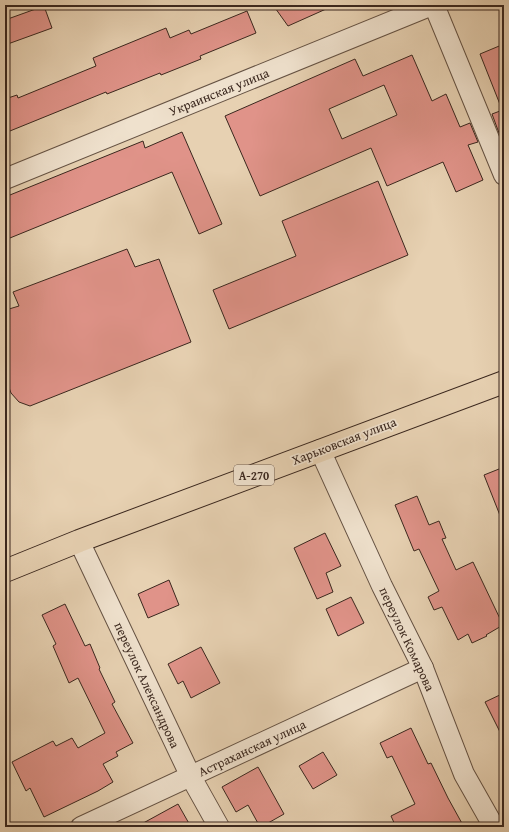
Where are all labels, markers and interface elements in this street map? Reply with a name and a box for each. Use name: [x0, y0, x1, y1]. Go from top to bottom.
street label: Украинская улица: [166, 63, 273, 121]
street label: Харьковская улица: [289, 412, 400, 470]
road number: А-270: [234, 465, 274, 485]
street label: переулок Комарова: [375, 584, 440, 695]
street label: переулок Александрова: [109, 619, 185, 752]
street label: Астраханская улица: [195, 714, 310, 781]

